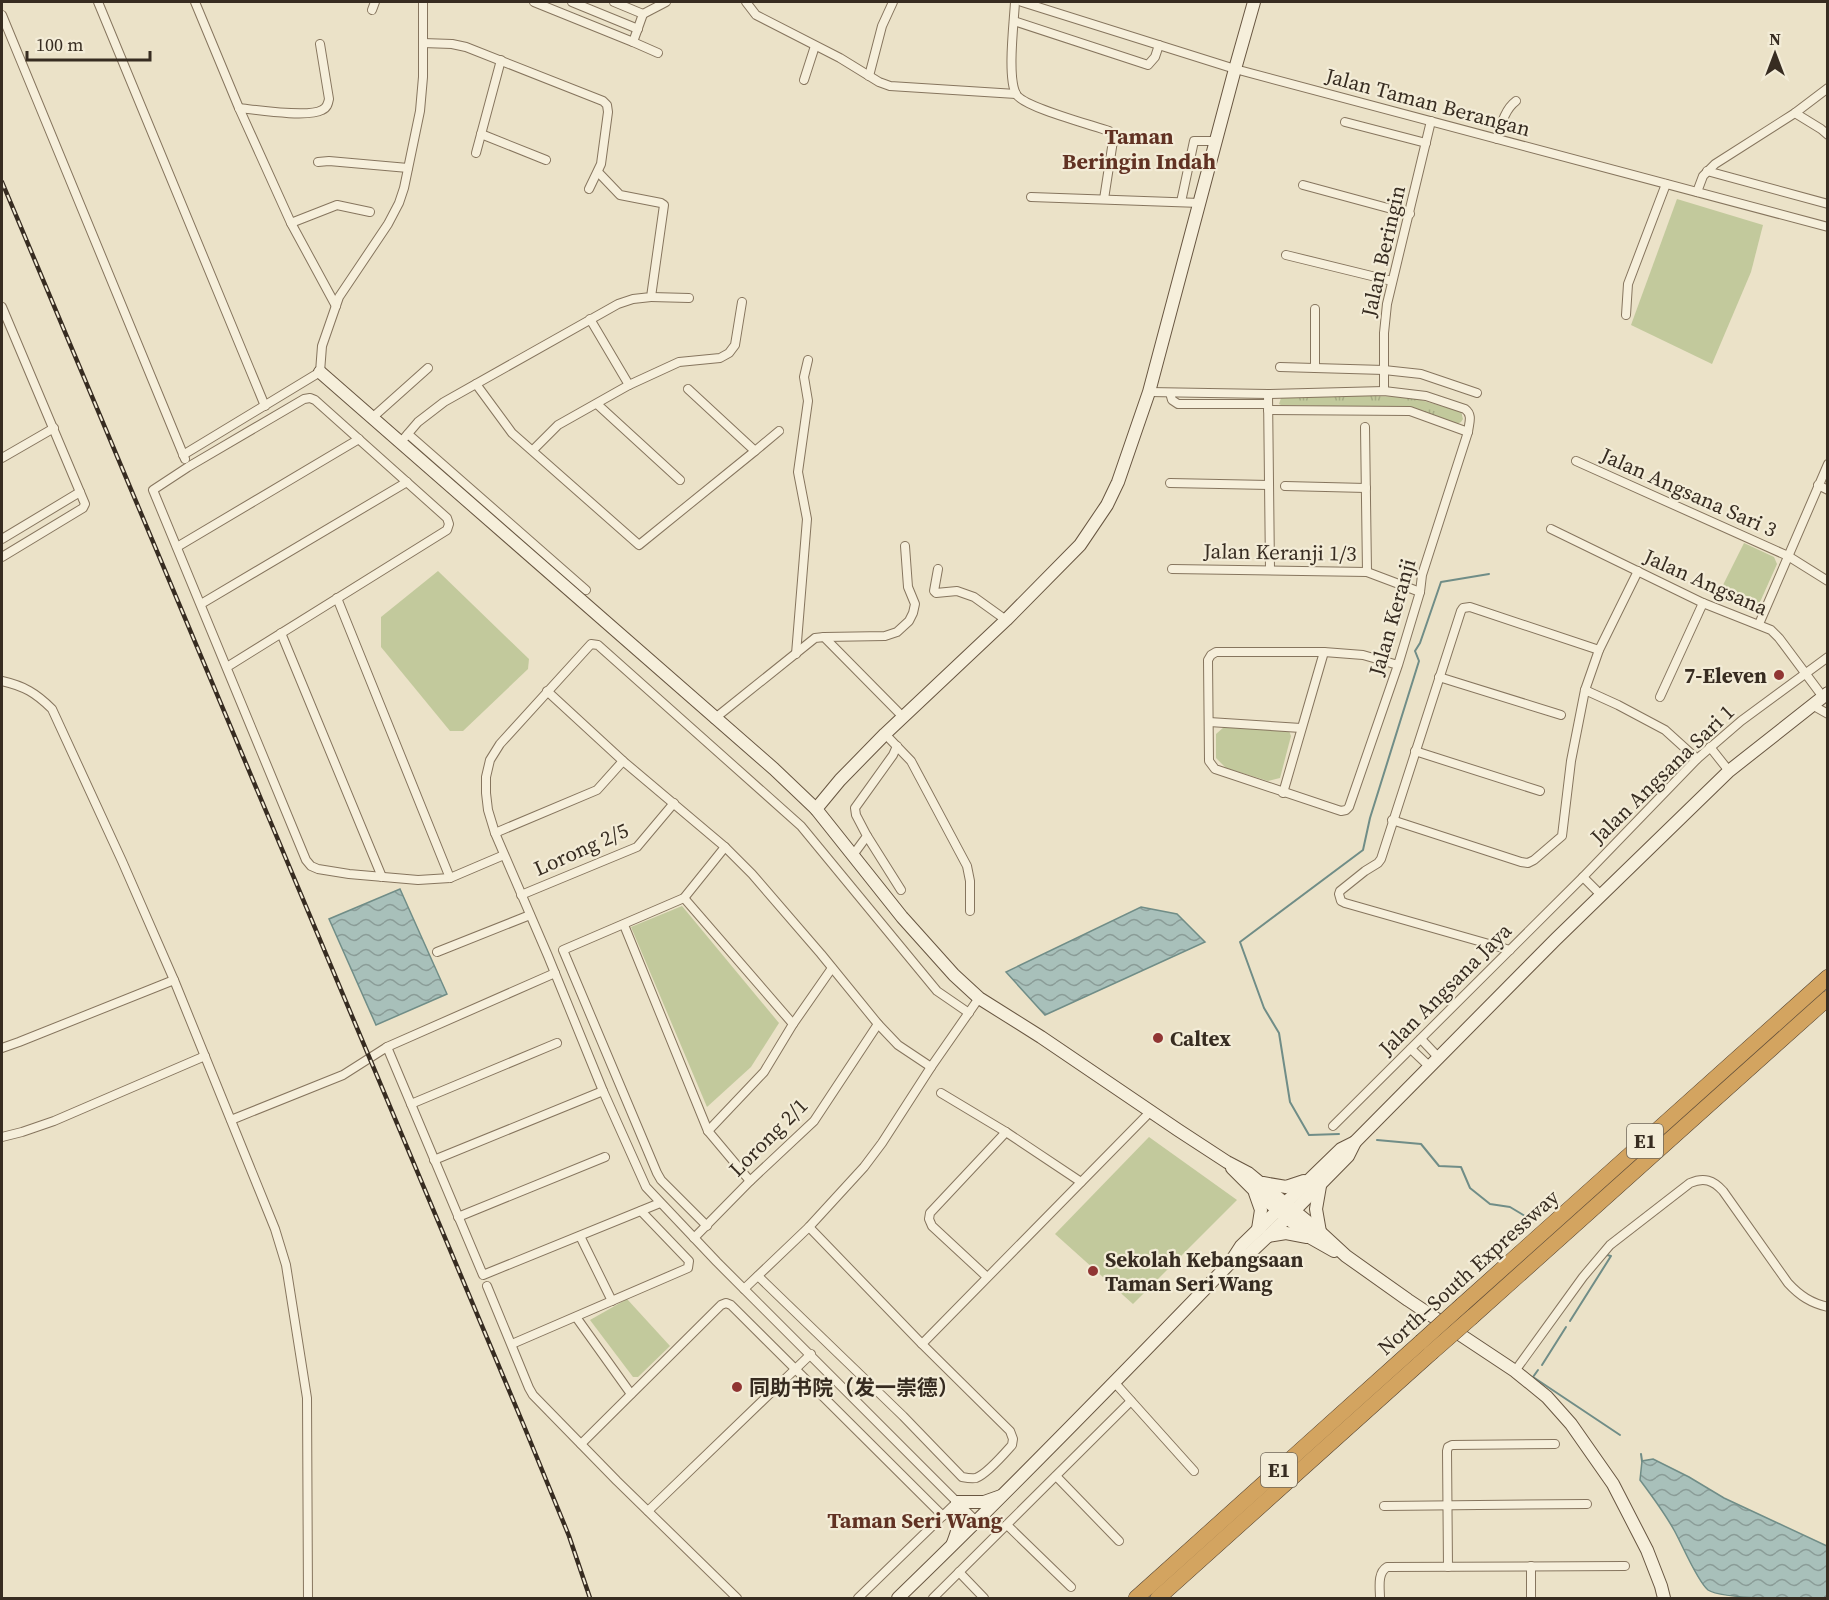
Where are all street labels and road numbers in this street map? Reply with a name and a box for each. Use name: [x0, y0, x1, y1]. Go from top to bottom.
street label: Jalan Taman Berangan: [1321, 60, 1534, 143]
street label: Jalan Beringin: [1354, 182, 1412, 320]
street label: Jalan Angsana Sari 3: [1596, 440, 1782, 544]
street label: Jalan Keranji 1/3: [1202, 536, 1357, 568]
street label: Jalan Angsana: [1638, 541, 1773, 622]
street label: Jalan Keranji: [1361, 555, 1423, 680]
street label: Jalan Angsana Sari 1: [1583, 698, 1740, 851]
street label: Lorong 2/5: [529, 815, 633, 883]
street label: Jalan Angsana Jaya: [1372, 916, 1518, 1062]
street label: Lorong 2/1: [722, 1091, 814, 1183]
road number: E1: [1627, 1124, 1663, 1158]
street label: North–South Expressway: [1371, 1182, 1565, 1361]
road number: E1: [1261, 1453, 1297, 1487]

